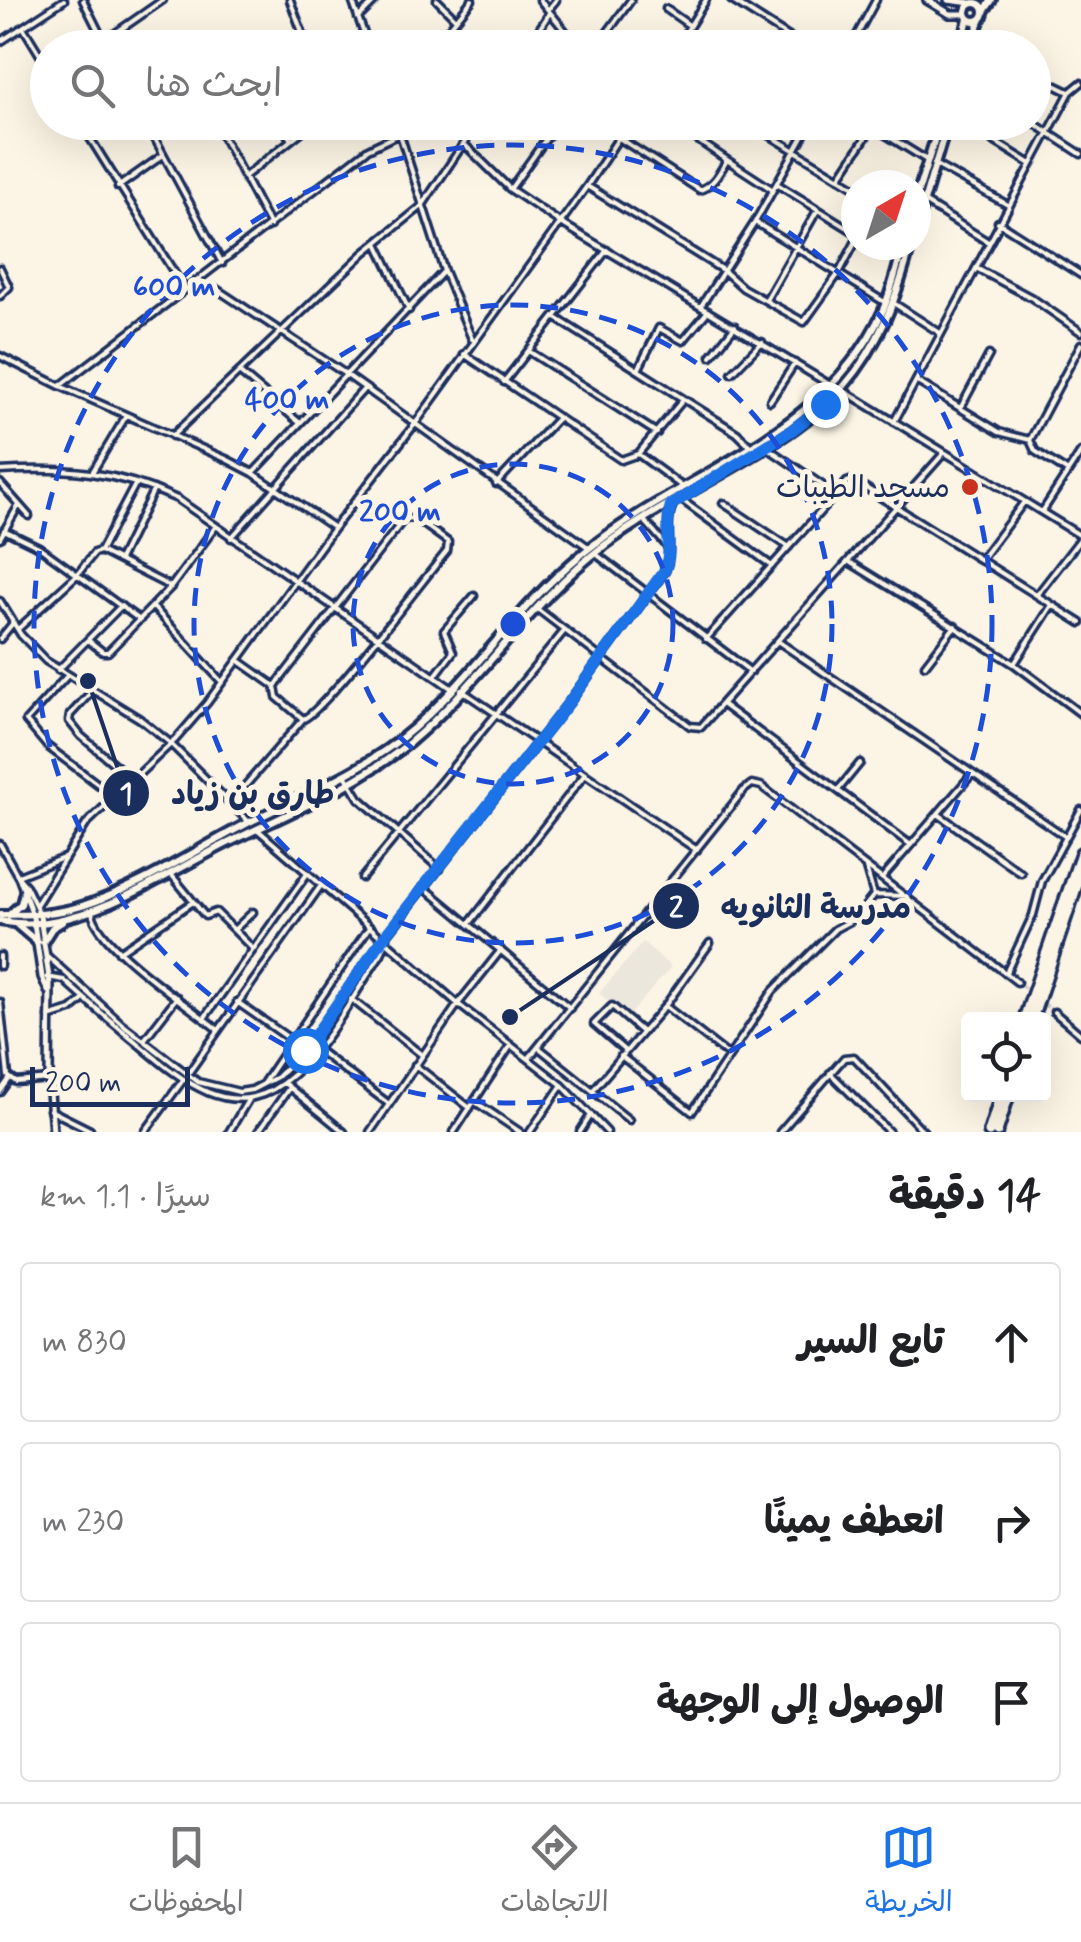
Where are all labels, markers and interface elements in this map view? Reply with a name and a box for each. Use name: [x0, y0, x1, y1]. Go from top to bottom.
search box: [30, 30, 1051, 140]
icon: search: [65, 58, 120, 113]
text: ابحث هنا: [145, 61, 282, 110]
north arrow: [841, 170, 931, 260]
text: 600 m: [133, 268, 215, 307]
text: 400 m: [245, 381, 329, 420]
route end: [803, 382, 849, 428]
place label: مسجد الطيبات: [776, 469, 950, 508]
marker: مسجد الطيبات: [959, 476, 981, 498]
text: 200 m: [359, 493, 441, 532]
centre of rings: [495, 606, 531, 642]
callout: طارق بن زياد: [101, 762, 354, 824]
text: طارق بن زياد: [171, 774, 335, 816]
text: 1: [119, 775, 133, 814]
callout: مدرسة الثانويه: [651, 875, 932, 937]
text: مدرسة الثانويه: [721, 888, 911, 930]
text: 2: [669, 889, 684, 928]
map controls: [961, 1012, 1051, 1102]
button: locate: [961, 1012, 1051, 1102]
route start: [283, 1028, 329, 1074]
scale bar: [30, 1062, 190, 1106]
text: 200 m: [45, 1066, 121, 1103]
text: 14 دقيقة: [888, 1170, 1041, 1225]
text: سيرًا · 1.1 km: [40, 1176, 211, 1218]
icon: ahead: [984, 1315, 1039, 1370]
text: تابع السير: [798, 1318, 944, 1367]
text: 830 m: [42, 1321, 127, 1363]
icon: right: [984, 1495, 1039, 1550]
text: انعطف يمينًا: [764, 1498, 944, 1547]
text: 230 m: [42, 1501, 125, 1543]
icon: arrive: [984, 1675, 1039, 1730]
text: الوصول إلى الوجهة: [656, 1678, 944, 1727]
tab: المحفوظات: [128, 1820, 244, 1926]
tab: الاتجاهات: [500, 1820, 609, 1926]
tab: الخريطة: [865, 1820, 953, 1926]

